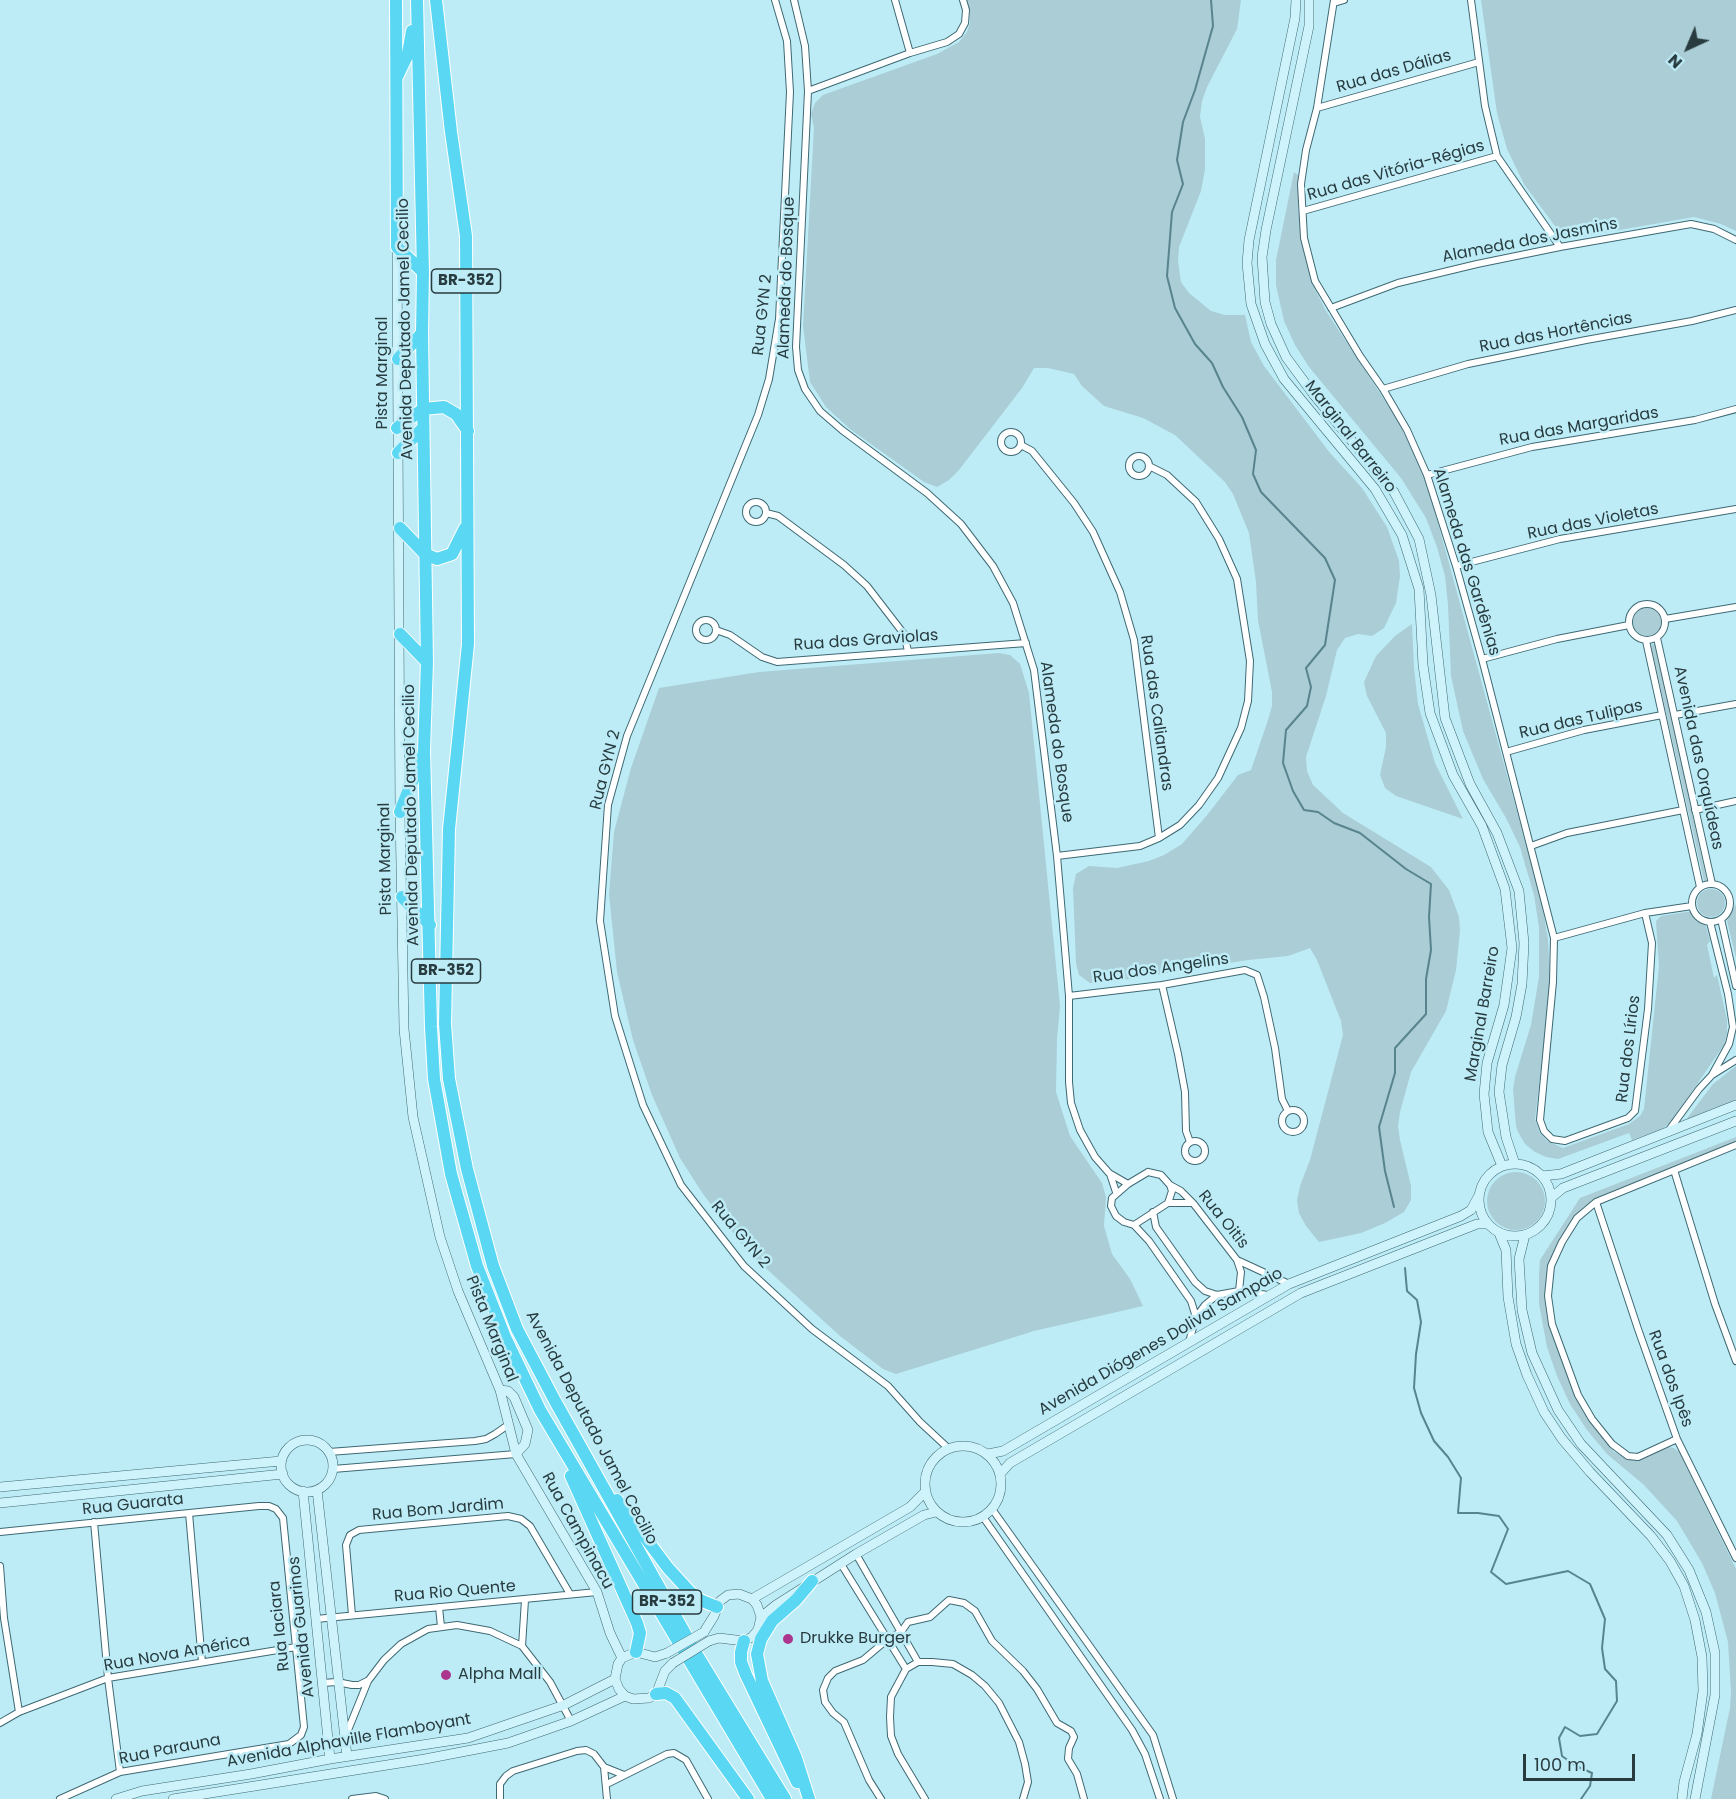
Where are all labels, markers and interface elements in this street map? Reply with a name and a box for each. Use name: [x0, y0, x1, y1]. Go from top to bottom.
north arrow: [1658, 18, 1718, 78]
street label: Rua das Dálias: [1334, 46, 1454, 98]
text: N: [1663, 49, 1687, 74]
street label: Rua das Vitória-Régias: [1305, 137, 1487, 205]
street label: Alameda do Bosque: [775, 196, 799, 360]
street label: Avenida Deputado Jamel Cecilio: [394, 198, 418, 460]
street label: Alameda dos Jasmins: [1441, 215, 1619, 267]
road number: BR-352: [432, 269, 500, 293]
street label: Rua GYN 2: [749, 273, 777, 357]
street label: Rua das Hortências: [1478, 309, 1634, 357]
street label: Pista Marginal: [373, 317, 393, 429]
street label: Marginal Barreiro: [1300, 377, 1400, 497]
street label: Rua das Margaridas: [1498, 404, 1660, 450]
street label: Alameda das Gardênias: [1428, 466, 1504, 658]
street label: Rua das Violetas: [1526, 500, 1660, 544]
street label: Rua das Graviolas: [793, 626, 939, 656]
street label: Rua das Caliandras: [1136, 634, 1176, 792]
street label: Alameda do Bosque: [1035, 660, 1077, 824]
street label: Avenida das Orquídeas: [1669, 664, 1727, 852]
street label: Avenida Deputado Jamel Cecilio: [400, 684, 424, 946]
street label: Rua das Tulipas: [1517, 696, 1645, 744]
street label: Rua GYN 2: [587, 728, 625, 812]
street label: Pista Marginal: [375, 802, 397, 916]
street label: Marginal Barreiro: [1462, 945, 1504, 1083]
street label: Rua dos Angelins: [1092, 950, 1230, 988]
road number: BR-352: [412, 959, 480, 983]
street label: Rua dos Lírios: [1613, 994, 1645, 1104]
street label: Rua Oitis: [1194, 1187, 1252, 1253]
street label: Rua GYN 2: [706, 1198, 774, 1272]
street label: Avenida Diógenes Dolival Sampaio: [1036, 1264, 1286, 1420]
street label: Pista Marginal: [461, 1273, 521, 1385]
street label: Avenida Deputado Jamel Cecilio: [521, 1308, 661, 1548]
street label: Rua dos Ipês: [1644, 1328, 1696, 1430]
street label: Rua Campinacu: [537, 1469, 617, 1593]
street label: Rua Guarata: [81, 1490, 185, 1520]
street label: Rua Bom Jardim: [371, 1495, 505, 1525]
street label: Avenida Guarinos: [285, 1555, 319, 1699]
street label: Rua Rio Quente: [393, 1577, 517, 1607]
street label: Rua Iaciara: [266, 1580, 294, 1672]
road number: BR-352: [632, 1590, 702, 1614]
place label: Drukke Burger: [800, 1629, 911, 1649]
street label: Rua Nova América: [102, 1632, 252, 1676]
marker: Drukke Burger: [781, 1632, 795, 1646]
place label: Alpha Mall: [458, 1665, 541, 1685]
marker: Alpha Mall: [439, 1668, 453, 1682]
street label: Avenida Alphaville Flamboyant: [225, 1710, 473, 1772]
street label: Rua Parauna: [118, 1731, 222, 1769]
scale bar: [1526, 1742, 1638, 1780]
text: 100 m: [1534, 1752, 1586, 1777]

